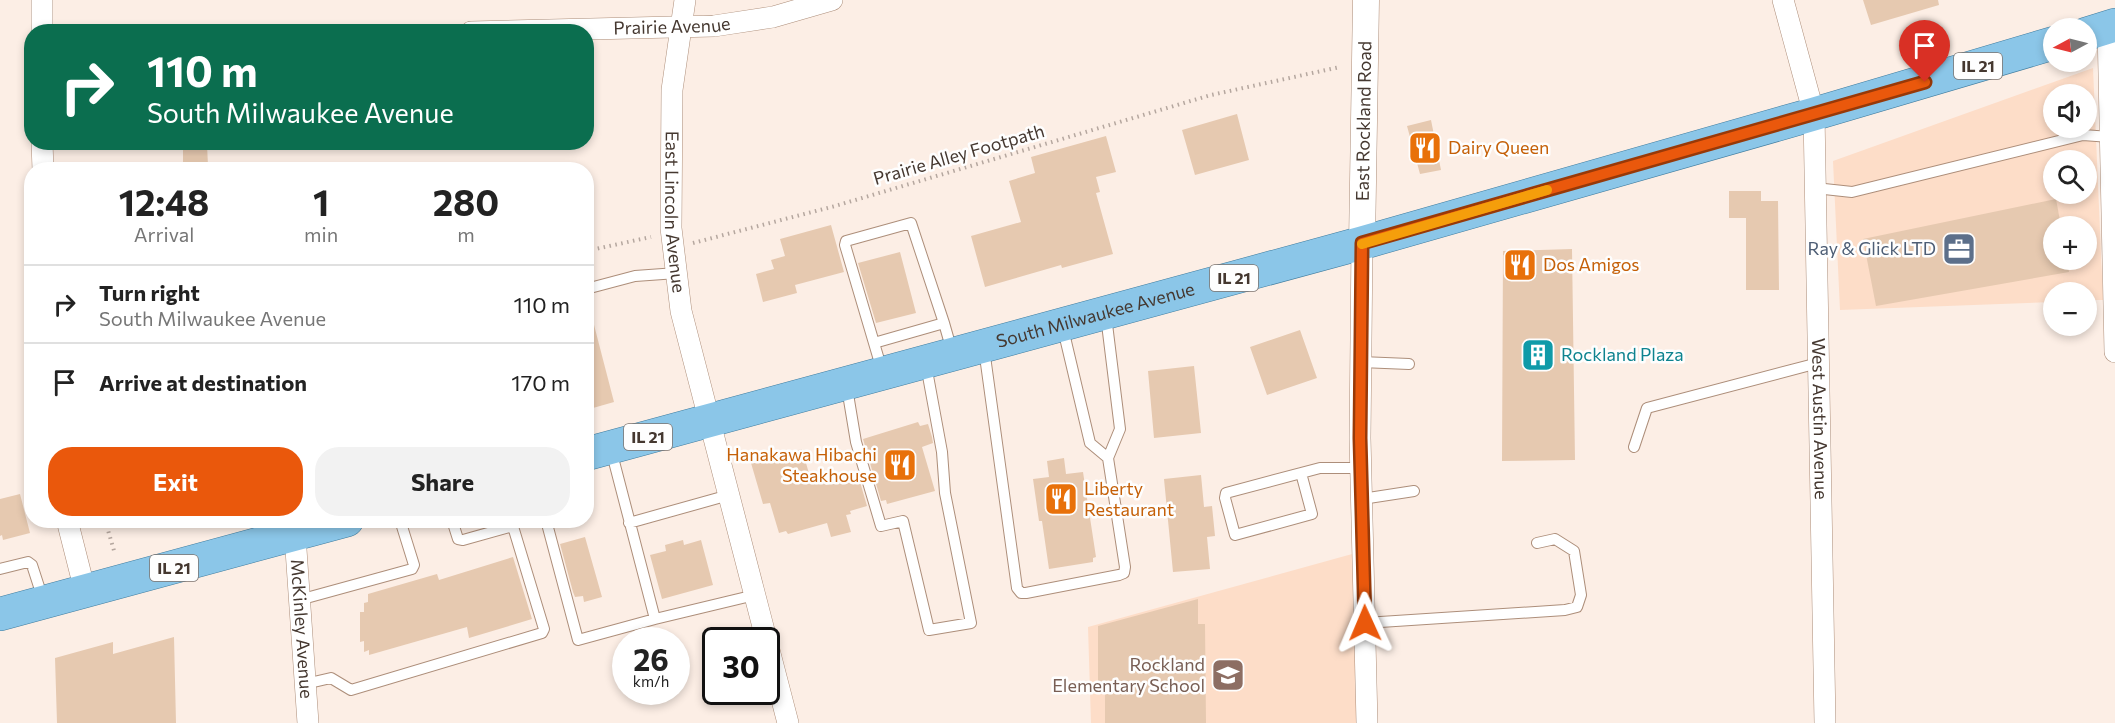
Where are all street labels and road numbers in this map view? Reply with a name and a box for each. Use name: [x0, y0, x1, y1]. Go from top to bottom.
street label: Prairie Avenue: [613, 12, 732, 38]
street label: East Rockland Road: [1351, 41, 1375, 201]
road number: IL 21: [1954, 53, 2002, 79]
street label: Prairie Alley Footpath: [871, 119, 1047, 189]
street label: East Lincoln Avenue: [661, 131, 691, 294]
road number: IL 21: [1210, 265, 1258, 291]
street label: South Milwaukee Avenue: [994, 277, 1197, 352]
street label: West Austin Avenue: [1808, 338, 1833, 500]
road number: IL 21: [624, 424, 672, 450]
road number: IL 21: [150, 555, 198, 581]
street label: McKinley Avenue: [287, 558, 318, 699]

